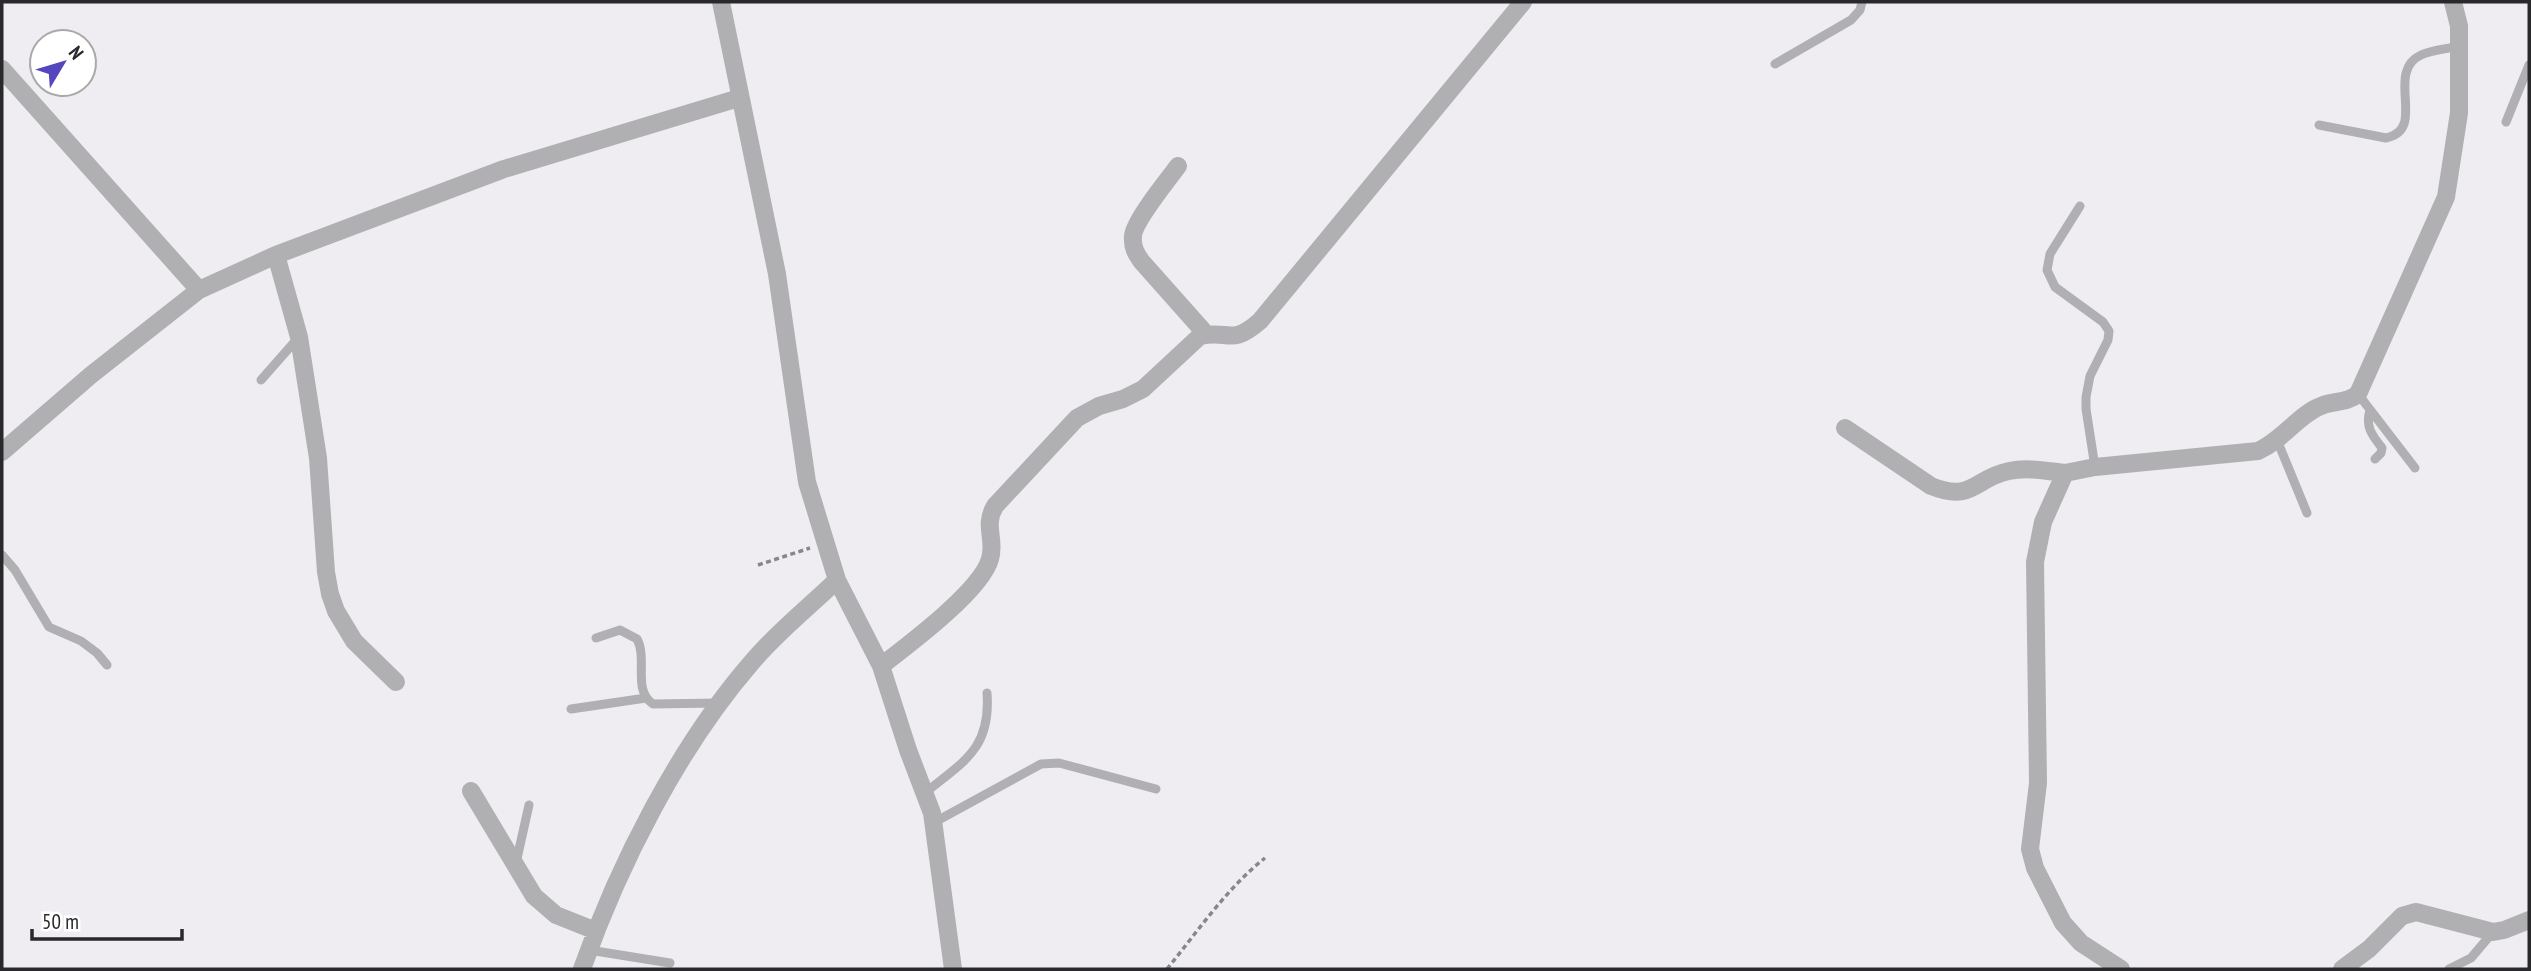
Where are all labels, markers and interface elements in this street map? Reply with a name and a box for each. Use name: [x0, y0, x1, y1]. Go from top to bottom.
north arrow: [28, 28, 98, 98]
text: N: [64, 41, 89, 64]
scale bar: [32, 898, 182, 942]
text: 50 m: [42, 908, 79, 935]

